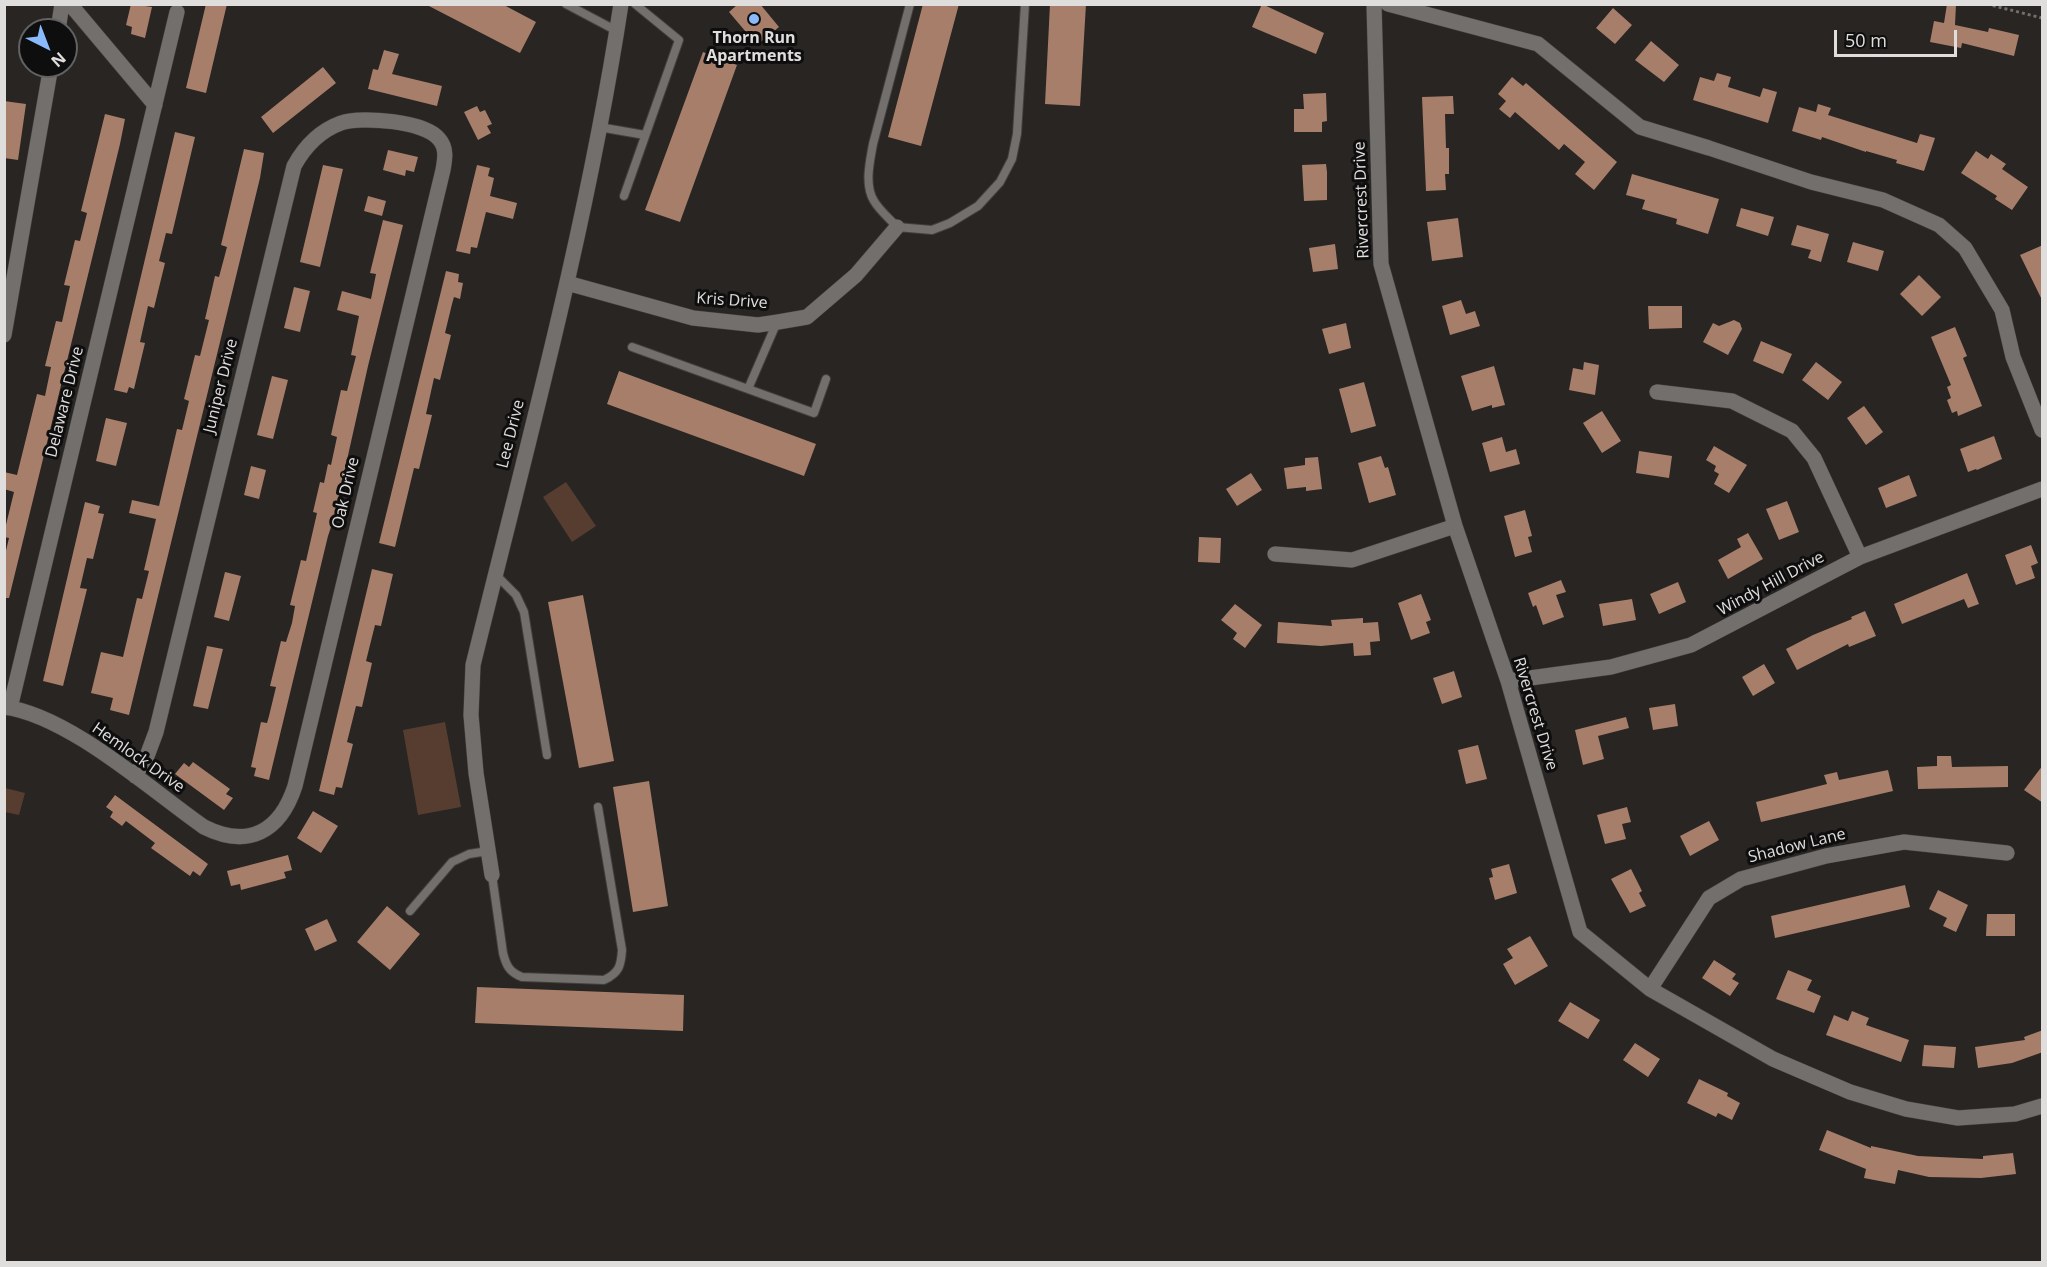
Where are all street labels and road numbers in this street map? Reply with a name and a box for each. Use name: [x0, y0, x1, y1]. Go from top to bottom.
street label: Rivercrest Drive: [1350, 141, 1374, 259]
street label: Kris Drive: [696, 289, 768, 313]
street label: Juniper Drive: [200, 337, 242, 435]
street label: Delaware Drive: [42, 345, 88, 459]
street label: Lee Drive: [493, 398, 529, 470]
street label: Oak Drive: [328, 455, 364, 531]
street label: Windy Hill Drive: [1714, 548, 1828, 620]
street label: Rivercrest Drive: [1509, 655, 1561, 773]
street label: Hemlock Drive: [88, 719, 188, 797]
street label: Shadow Lane: [1746, 825, 1848, 867]

